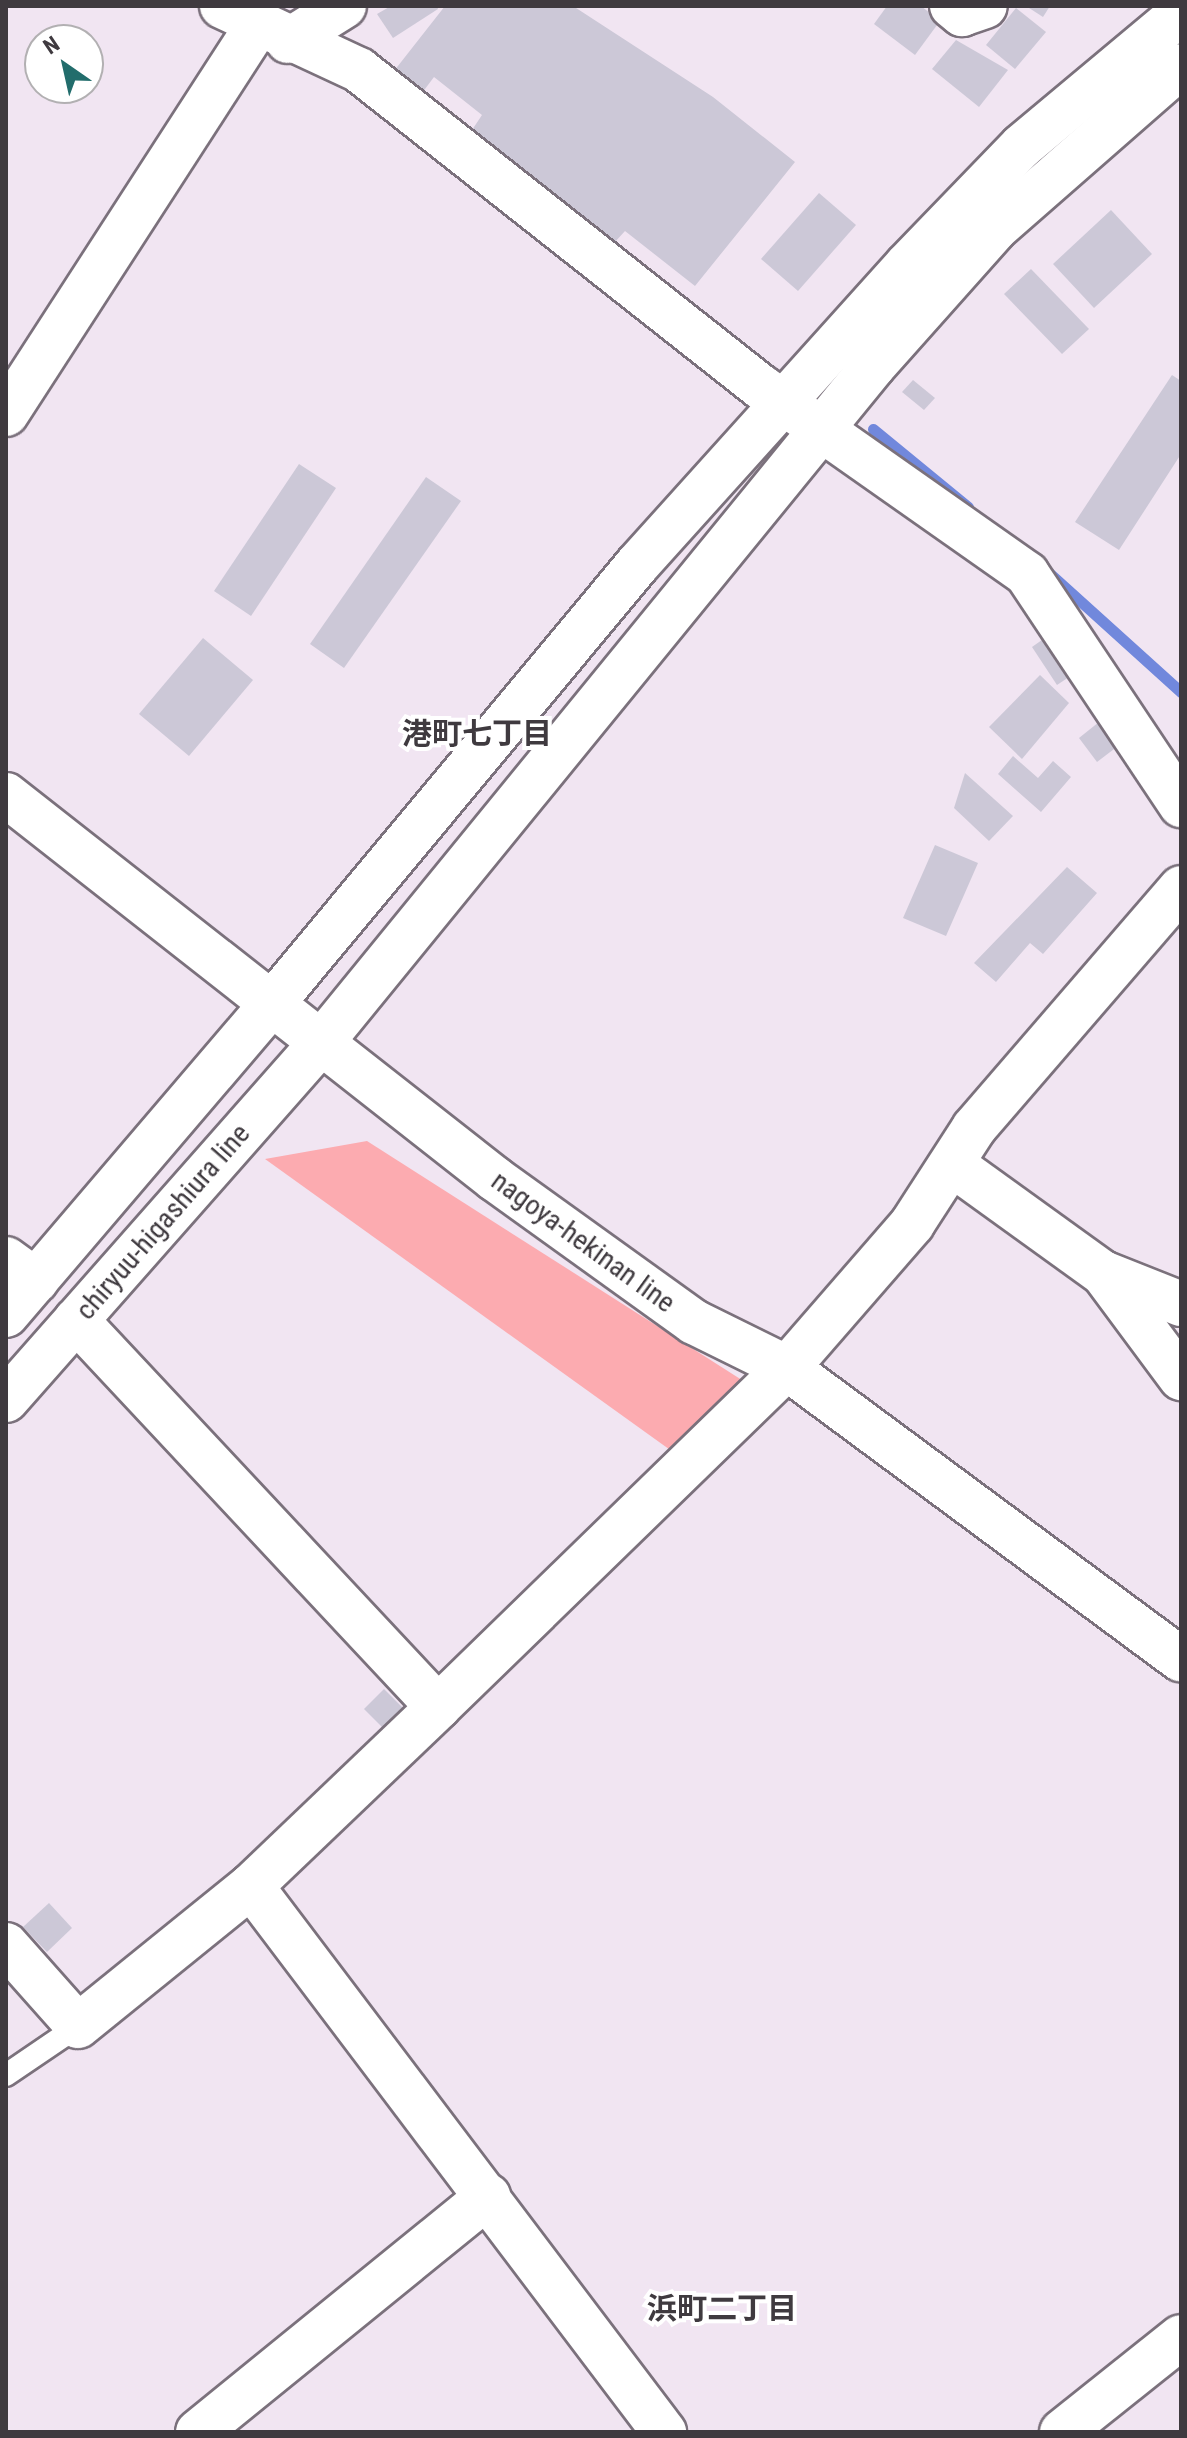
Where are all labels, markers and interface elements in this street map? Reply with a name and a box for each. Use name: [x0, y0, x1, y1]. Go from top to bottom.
north arrow: [24, 24, 104, 104]
text: N: [39, 31, 64, 59]
district label: 港町七丁目: [402, 716, 552, 752]
street label: chiryuu-higashiura line: [69, 1117, 257, 1327]
street label: nagoya-hekinan line: [485, 1164, 681, 1320]
district label: 浜町二丁目: [647, 2291, 797, 2327]

